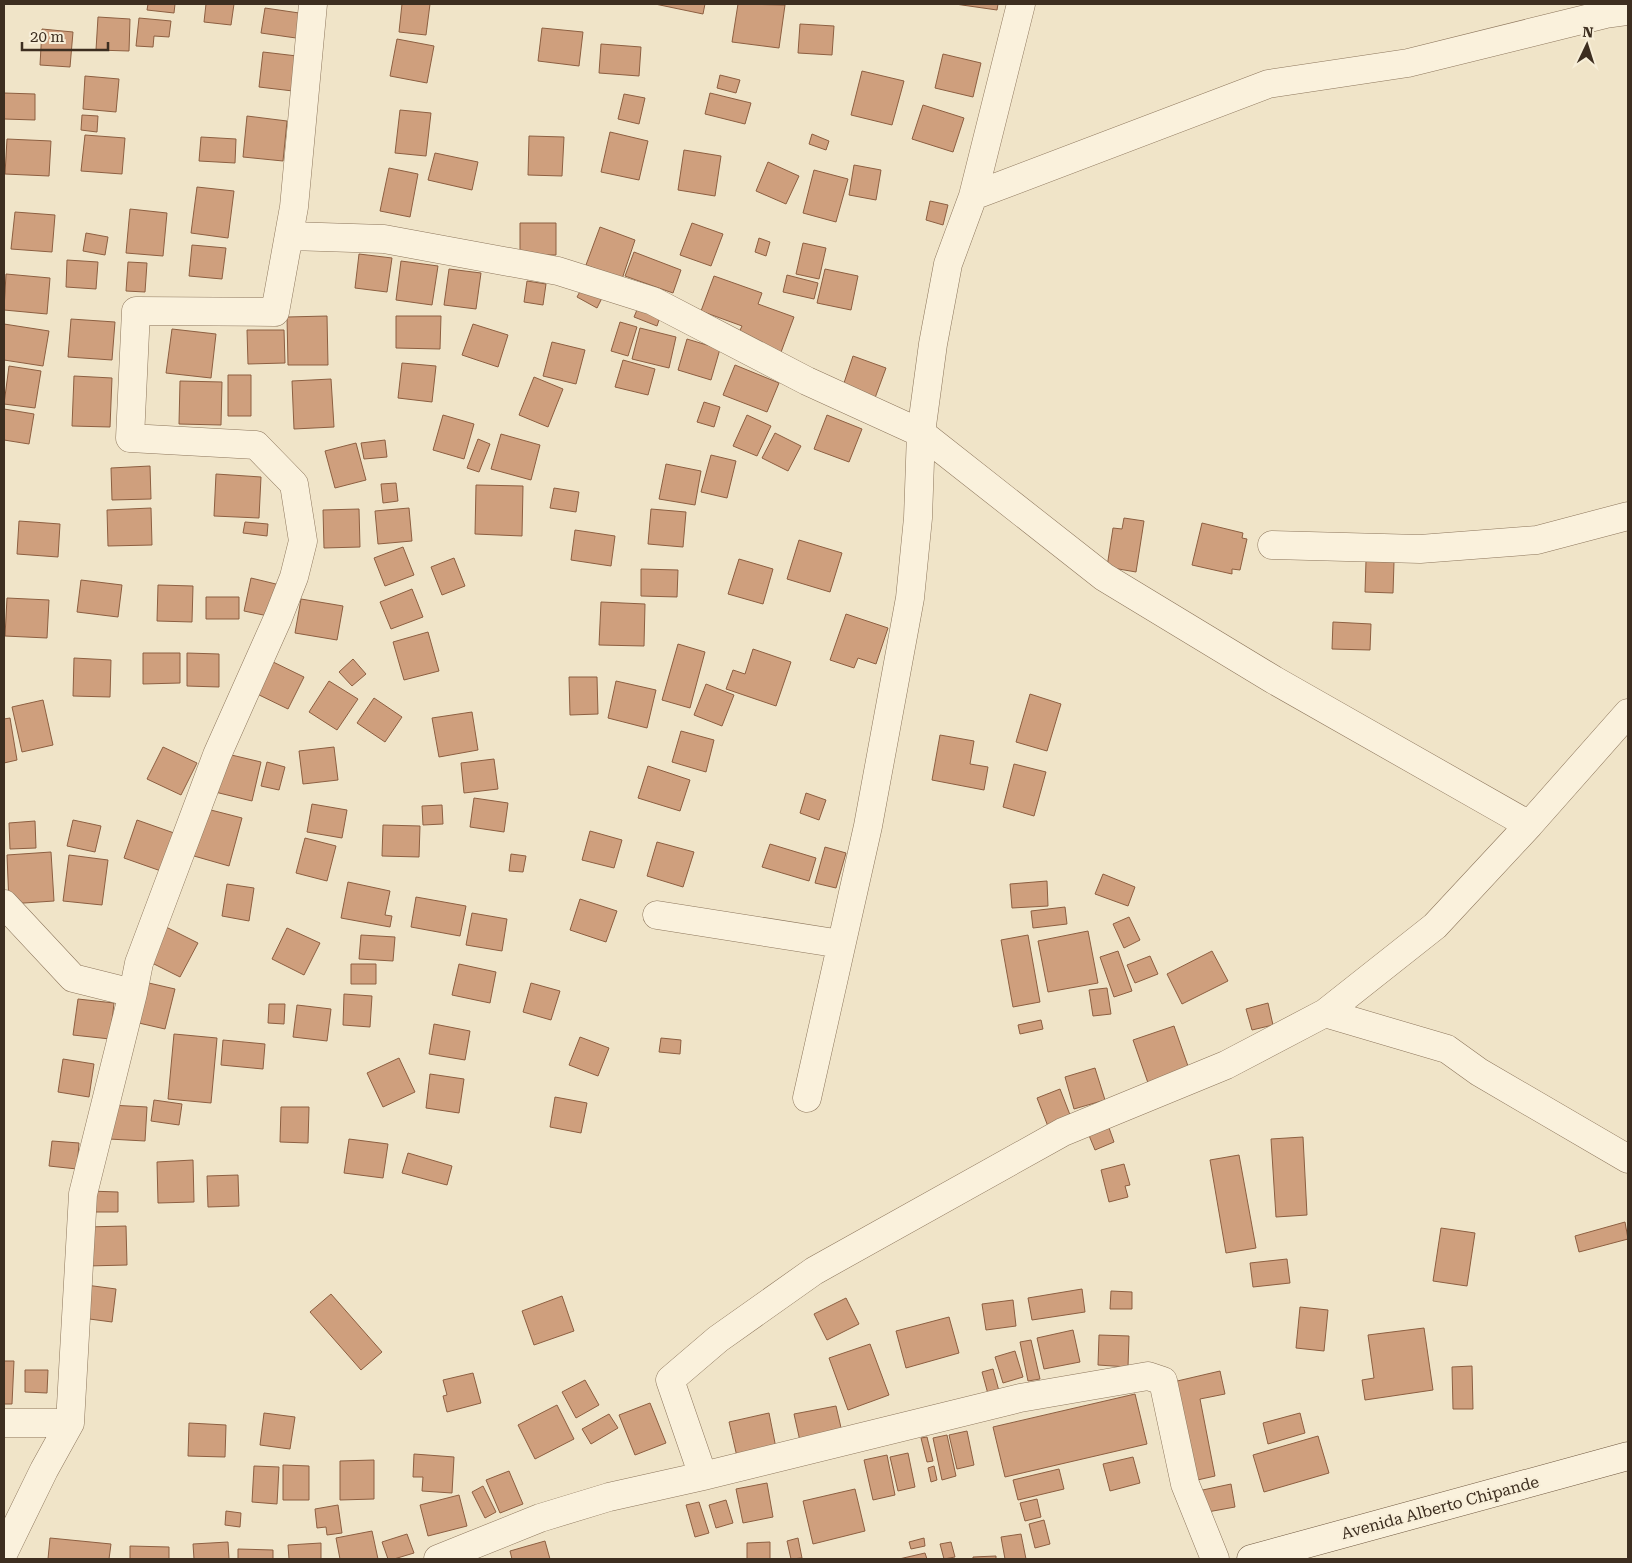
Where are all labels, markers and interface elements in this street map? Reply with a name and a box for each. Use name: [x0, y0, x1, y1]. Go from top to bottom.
scale bar: [22, 20, 109, 52]
north arrow: [1562, 20, 1612, 70]
text: N: [1582, 24, 1594, 40]
text: 20 m: [30, 28, 65, 46]
street label: Avenida Alberto Chipande: [1339, 1472, 1541, 1543]

